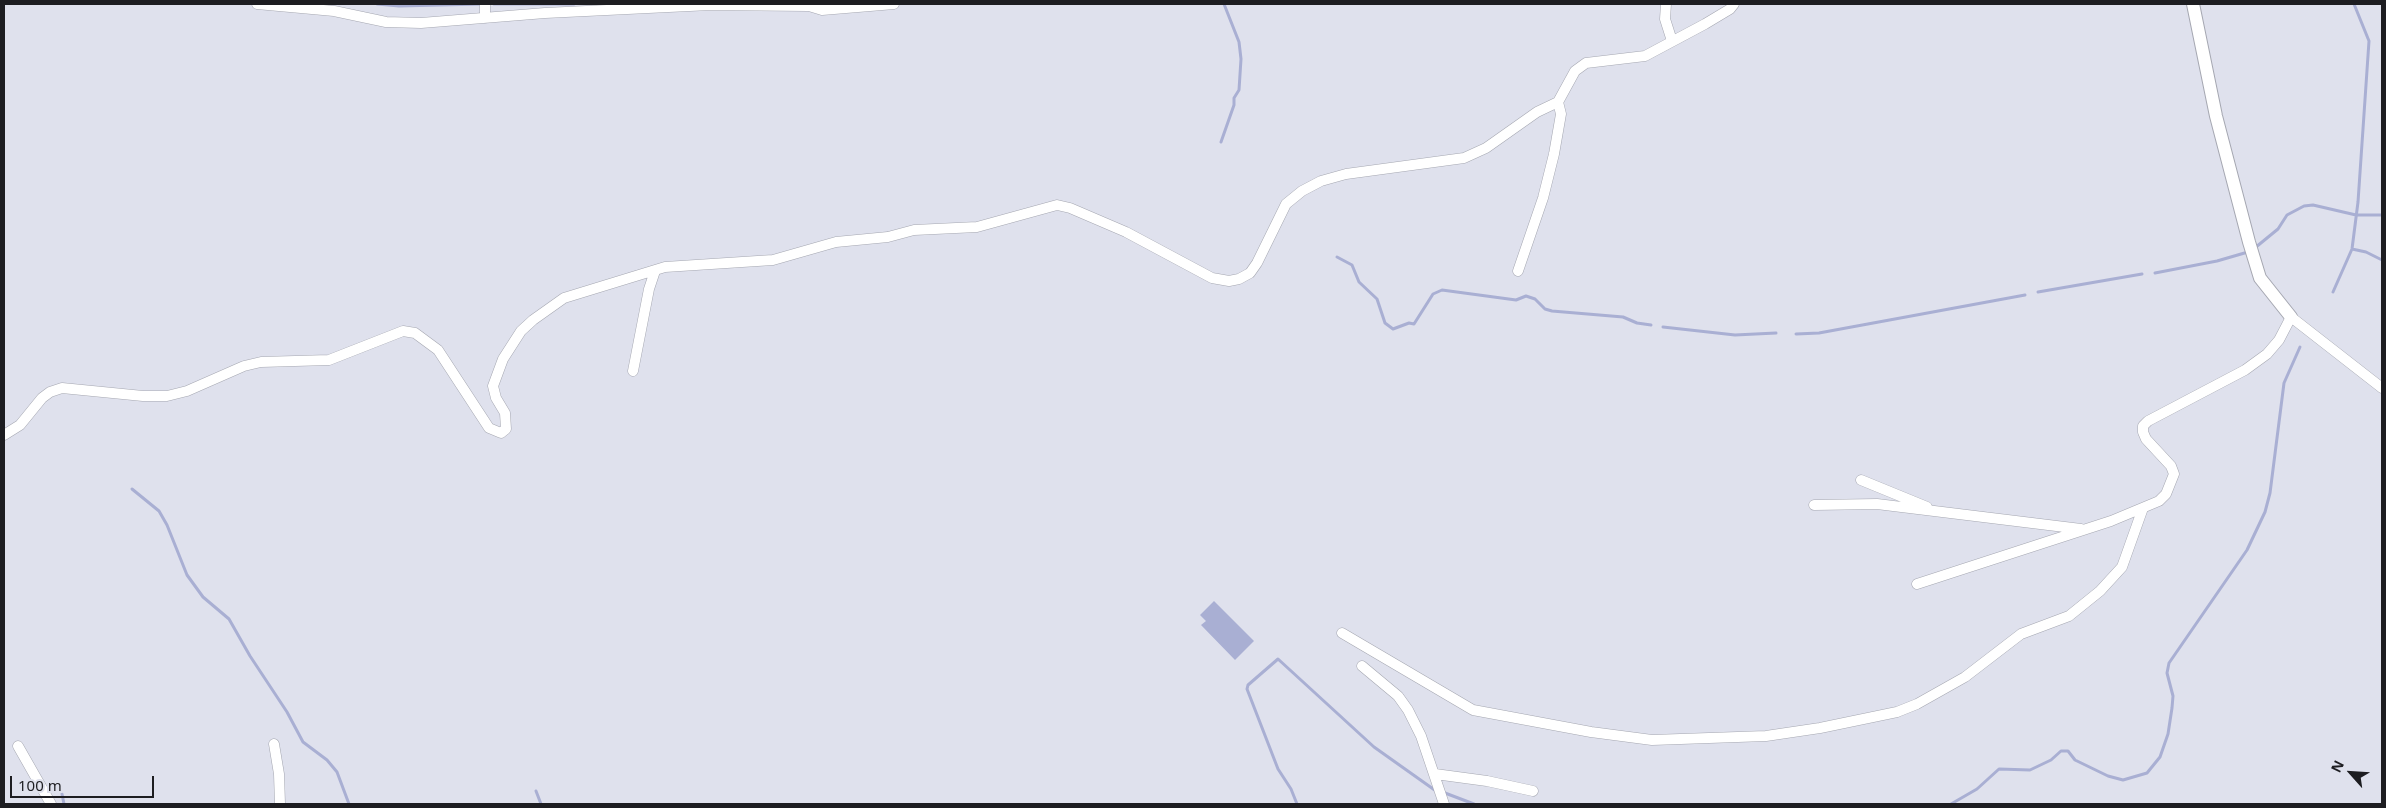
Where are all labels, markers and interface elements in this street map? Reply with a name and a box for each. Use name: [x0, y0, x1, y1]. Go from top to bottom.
north arrow: [2326, 748, 2376, 798]
text: N: [2326, 757, 2348, 775]
scale bar: [12, 766, 156, 798]
text: 100 m: [18, 775, 62, 795]

